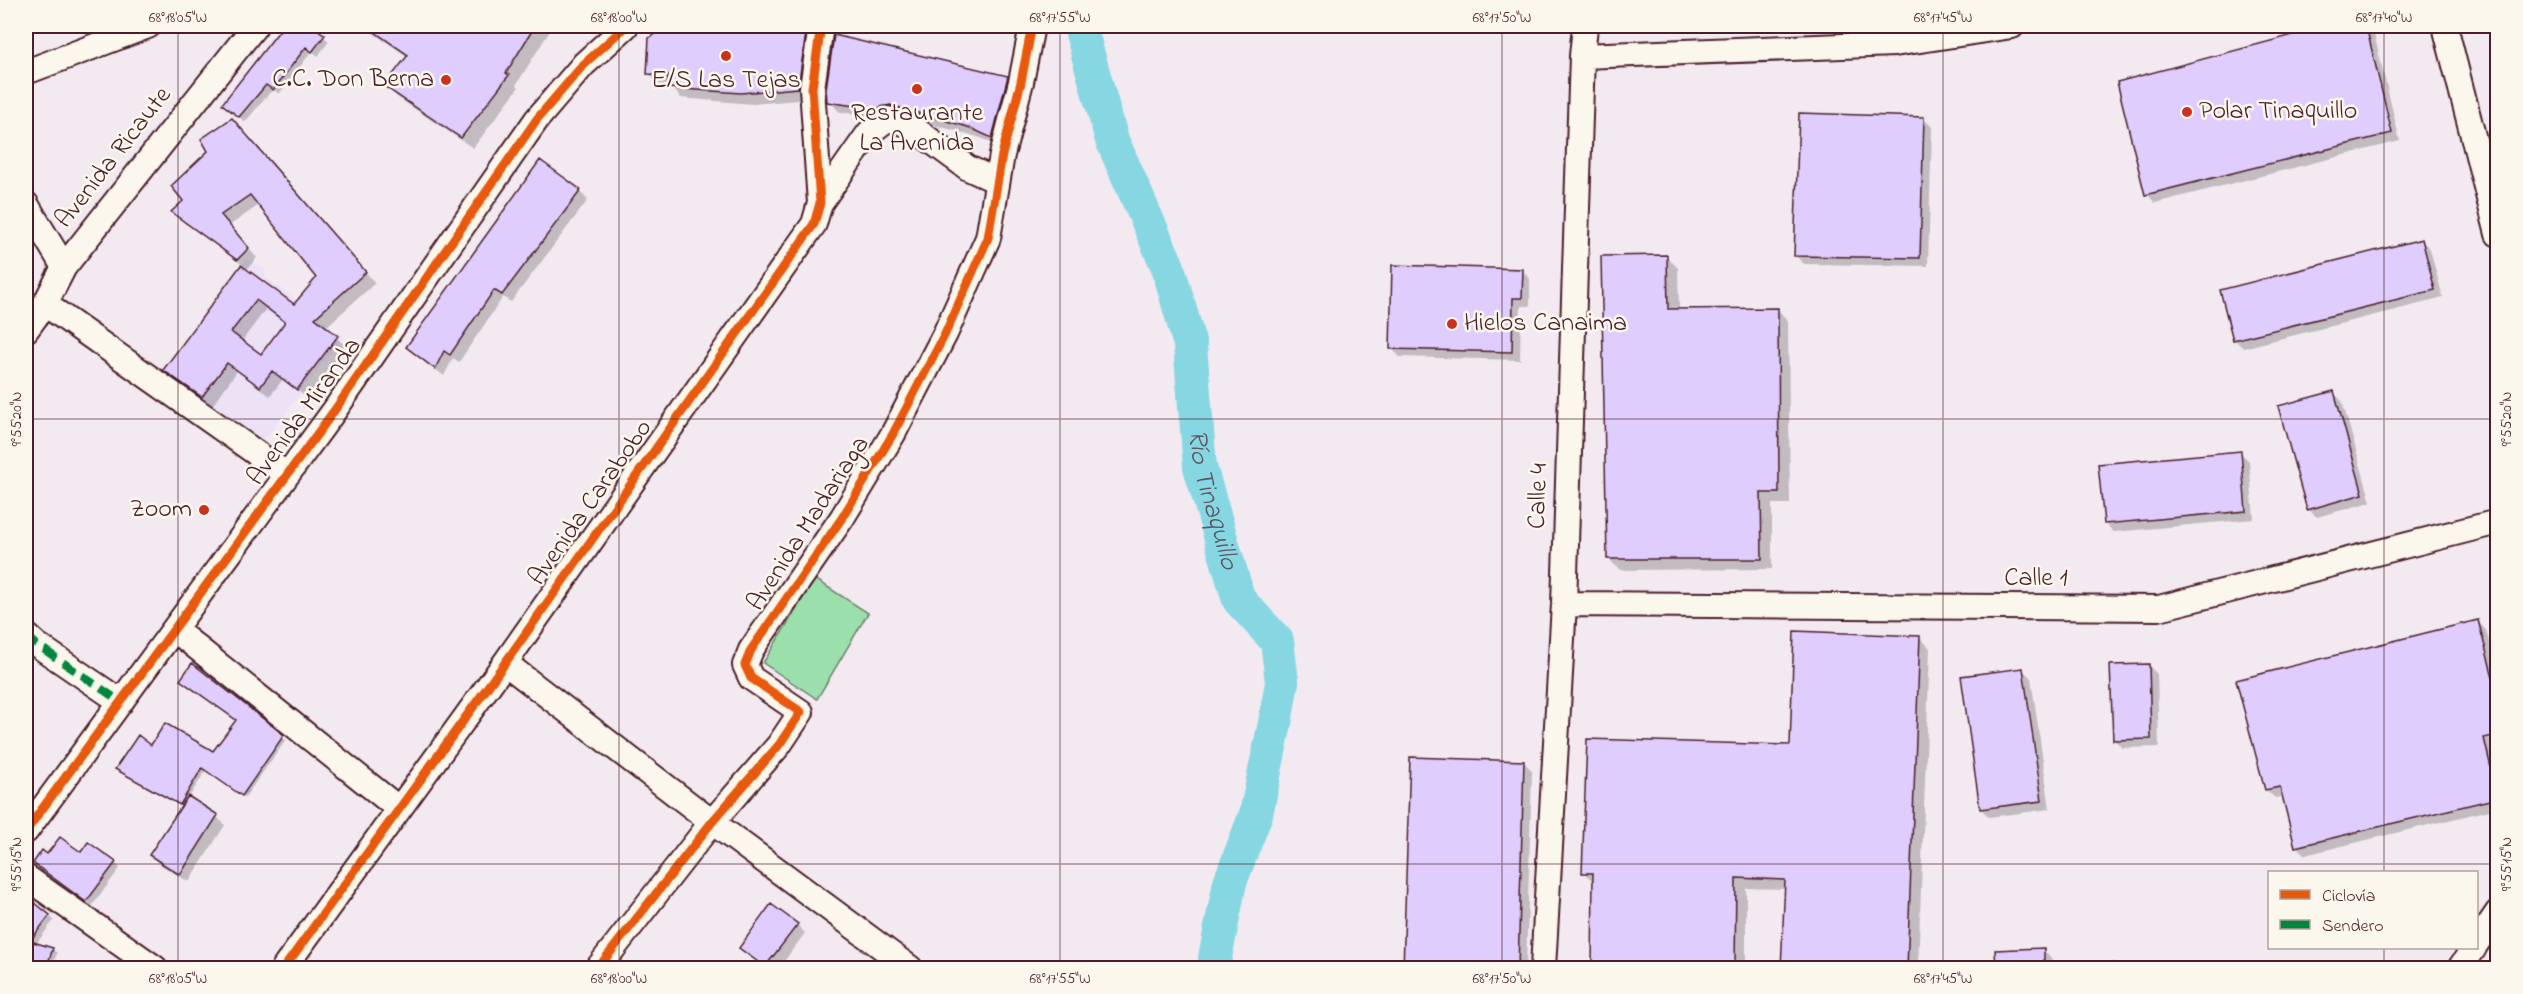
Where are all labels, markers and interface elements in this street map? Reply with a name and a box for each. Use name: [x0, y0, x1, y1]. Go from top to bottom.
text: 68°18'05"W: [149, 7, 207, 29]
text: 68°18'00"W: [591, 7, 647, 29]
text: 68°17'55"W: [1029, 7, 1091, 29]
text: 68°17'50"W: [1473, 7, 1531, 29]
text: 68°17'45"W: [1914, 7, 1972, 29]
text: 68°17'40"W: [2356, 7, 2412, 29]
marker: E/S Las Tejas: [719, 49, 733, 63]
place label: C.C. Don Berna: [272, 61, 434, 99]
place label: E/S Las Tejas: [651, 62, 801, 100]
marker: C.C. Don Berna: [439, 73, 453, 87]
street label: Avenida Ricaute: [46, 79, 182, 237]
marker: Restaurante La Avenida: [910, 82, 924, 96]
place label: Polar Tinaquillo: [2199, 93, 2357, 131]
place label: Restaurante La Avenida: [851, 95, 983, 163]
marker: Polar Tinaquillo: [2180, 105, 2194, 119]
place label: Hielos Canaima: [1464, 305, 1627, 343]
marker: Hielos Canaima: [1445, 317, 1459, 331]
street label: Avenida Miranda: [238, 330, 372, 494]
text: 9°55'20"N: [6, 392, 28, 446]
text: 9°55'20"N: [2496, 392, 2518, 446]
street label: Avenida Carabobo: [519, 412, 663, 594]
water label: Río Tinaquillo: [1178, 428, 1249, 575]
street label: Avenida Madariaga: [738, 429, 880, 619]
street label: Calle 4: [1519, 462, 1559, 530]
place label: Zoom: [130, 491, 192, 529]
marker: Zoom: [197, 503, 211, 517]
street label: Calle 1: [2004, 560, 2068, 598]
text: 9°55'15"N: [6, 837, 28, 891]
text: 9°55'15"N: [2496, 837, 2518, 891]
legend: [2268, 871, 2478, 949]
text: Ciclovía: [2322, 884, 2375, 910]
text: Sendero: [2322, 914, 2384, 940]
text: 68°18'05"W: [149, 968, 207, 990]
text: 68°18'00"W: [591, 968, 647, 990]
text: 68°17'55"W: [1029, 968, 1091, 990]
text: 68°17'50"W: [1473, 968, 1531, 990]
text: 68°17'45"W: [1914, 968, 1972, 990]

